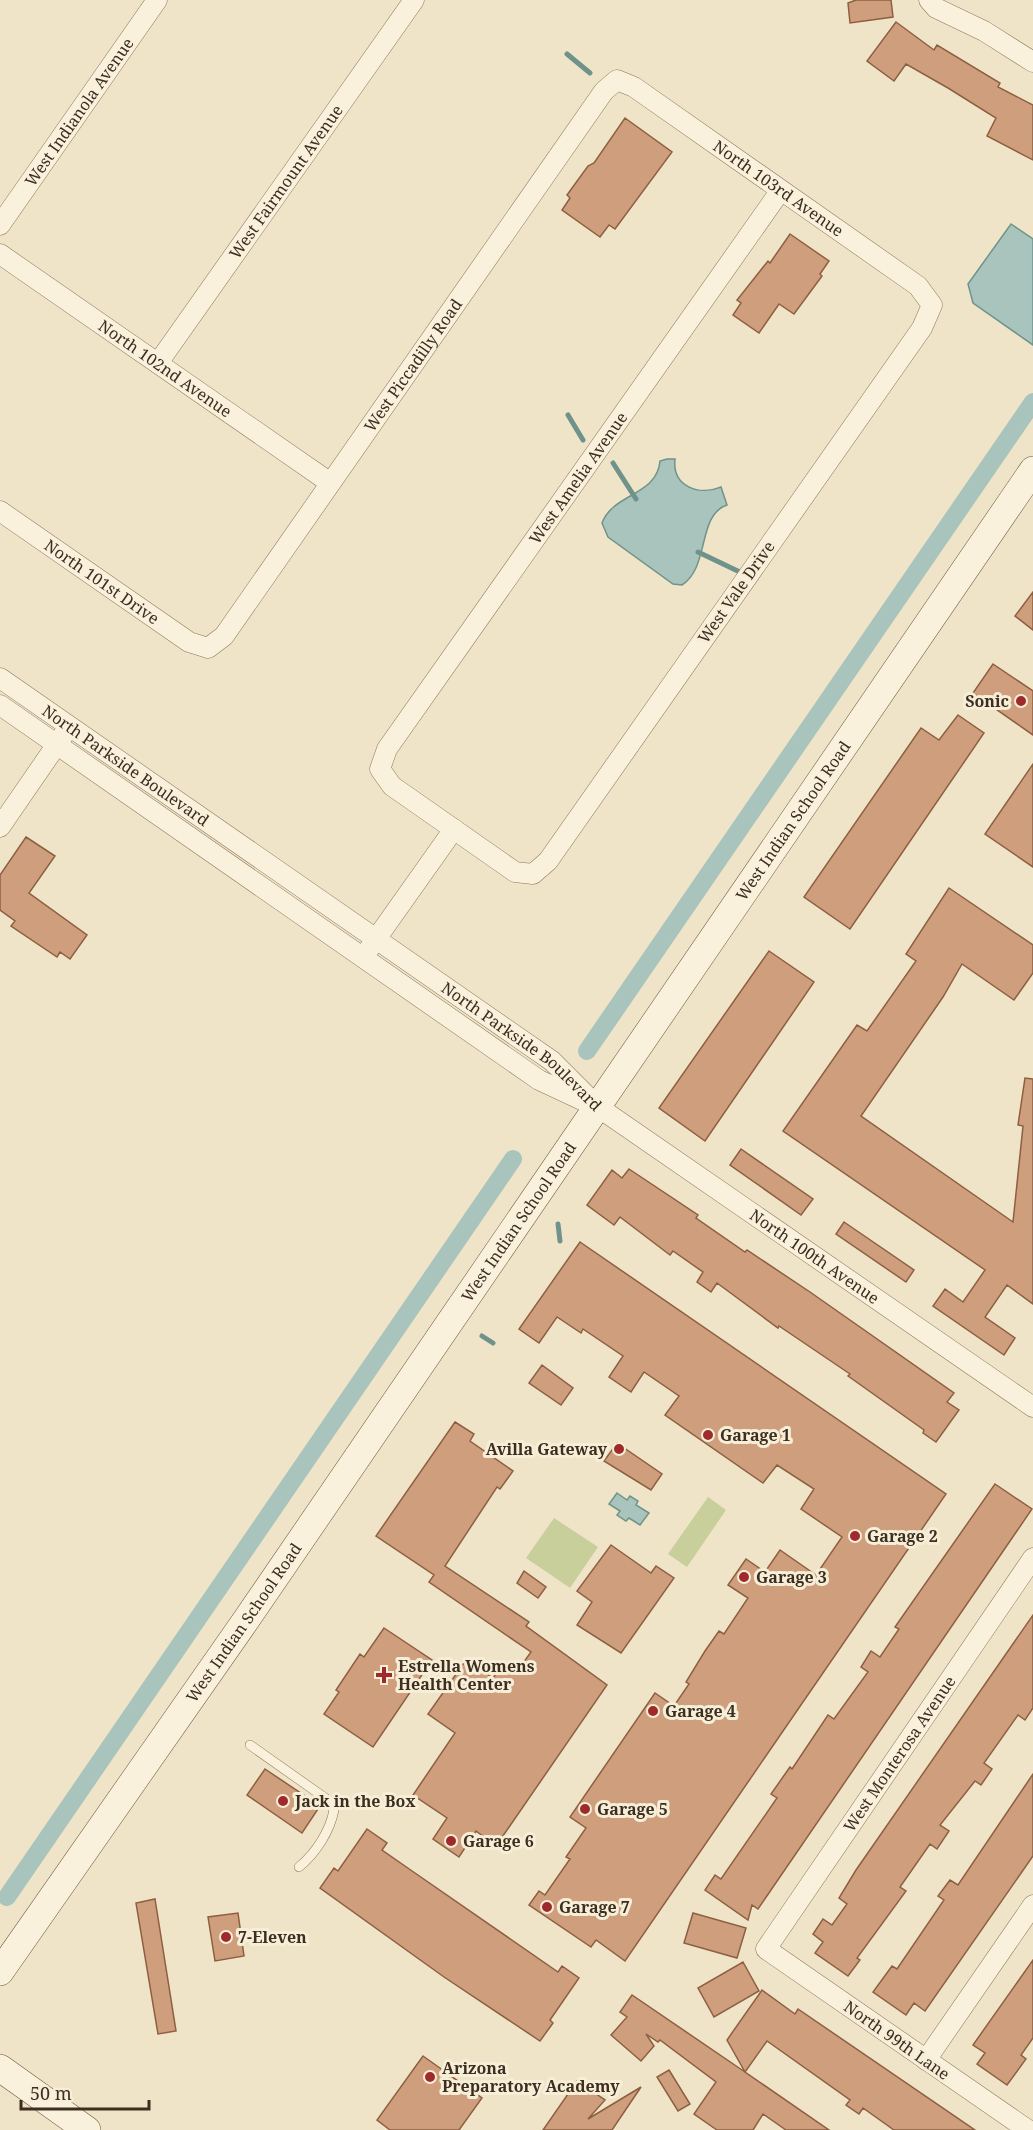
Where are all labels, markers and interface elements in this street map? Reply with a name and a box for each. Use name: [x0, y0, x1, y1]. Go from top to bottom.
street label: West Indianola Avenue: [19, 33, 138, 190]
street label: West Fairmount Avenue: [224, 100, 348, 263]
street label: North 103rd Avenue: [709, 135, 848, 242]
street label: West Piccadilly Road: [359, 294, 467, 436]
street label: North 102nd Avenue: [94, 315, 236, 422]
street label: West Amelia Avenue: [524, 407, 632, 548]
street label: North 101st Drive: [40, 534, 164, 629]
street label: West Vale Drive: [693, 537, 779, 647]
place label: Sonic: [965, 690, 1009, 712]
marker: Sonic: [1014, 694, 1028, 708]
street label: North Parkside Boulevard: [38, 700, 214, 831]
street label: West Indian School Road: [731, 736, 856, 905]
street label: North Parkside Boulevard: [437, 977, 607, 1116]
street label: West Indian School Road: [456, 1137, 581, 1306]
street label: North 100th Avenue: [745, 1204, 884, 1309]
place label: Garage 1: [720, 1424, 791, 1446]
marker: Garage 1: [701, 1428, 715, 1442]
place label: Avilla Gateway: [486, 1438, 608, 1460]
marker: Avilla Gateway: [612, 1442, 626, 1456]
place label: Garage 2: [867, 1525, 938, 1547]
marker: Garage 2: [848, 1529, 862, 1543]
street label: West Indian School Road: [181, 1538, 307, 1707]
place label: Garage 3: [756, 1566, 827, 1588]
marker: Garage 3: [737, 1570, 751, 1584]
place label: Estrella Womens Health Center: [398, 1655, 535, 1695]
marker: Estrella Womens Health Center: [375, 1666, 393, 1684]
street label: West Monterosa Avenue: [838, 1671, 961, 1836]
place label: Garage 4: [665, 1700, 736, 1722]
marker: Garage 4: [646, 1704, 660, 1718]
place label: Jack in the Box: [294, 1790, 416, 1812]
marker: Jack in the Box: [276, 1794, 290, 1808]
place label: Garage 5: [597, 1798, 668, 1820]
marker: Garage 5: [578, 1802, 592, 1816]
place label: Garage 6: [463, 1830, 534, 1852]
marker: Garage 6: [444, 1834, 458, 1848]
place label: Garage 7: [559, 1896, 630, 1918]
marker: Garage 7: [540, 1900, 554, 1914]
place label: 7-Eleven: [238, 1926, 307, 1948]
marker: 7-Eleven: [219, 1930, 233, 1944]
street label: North 99th Lane: [840, 1995, 954, 2085]
place label: Arizona Preparatory Academy: [442, 2057, 620, 2097]
marker: Arizona Preparatory Academy: [423, 2070, 437, 2084]
scale bar: [21, 2073, 148, 2111]
text: 50 m: [30, 2081, 72, 2105]

